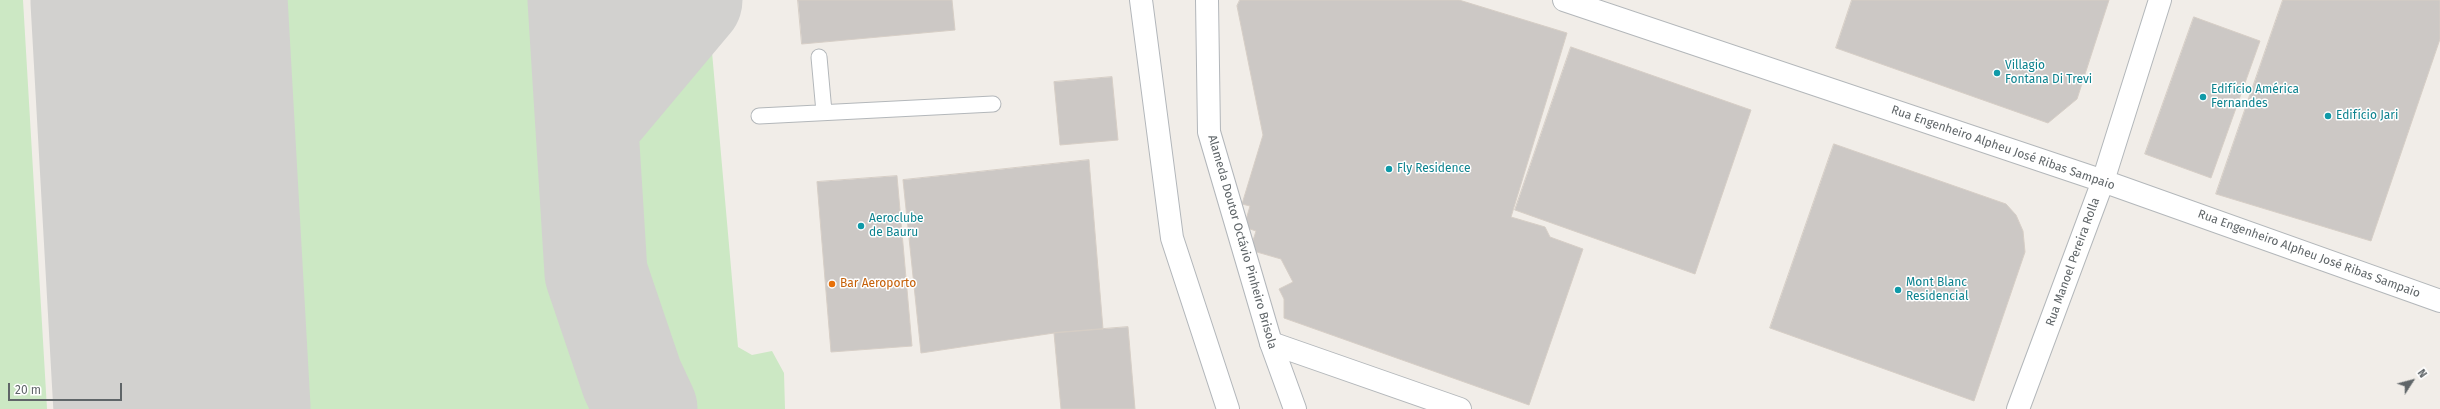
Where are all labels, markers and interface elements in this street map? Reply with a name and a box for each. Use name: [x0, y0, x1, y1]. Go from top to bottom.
place label: Villagio Fontana Di Trevi: [2005, 59, 2092, 87]
marker: Villagio Fontana Di Trevi: [1992, 68, 2002, 78]
place label: Edifício América Fernandes: [2211, 83, 2299, 111]
marker: Edifício América Fernandes: [2198, 92, 2208, 102]
street label: Rua Engenheiro Alpheu José Ribas Sampaio: [1889, 103, 2117, 193]
place label: Edifício Jari: [2336, 109, 2398, 123]
marker: Edifício Jari: [2323, 111, 2333, 121]
street label: Alameda Doutor Octávio Pinheiro Brisola: [1204, 133, 1280, 351]
place label: Fly Residence: [1397, 162, 1471, 176]
marker: Fly Residence: [1384, 164, 1394, 174]
street label: Rua Manoel Pereira Rolla: [2043, 196, 2103, 328]
street label: Rua Engenheiro Alpheu José Ribas Sampaio: [2196, 207, 2422, 301]
place label: Aeroclube de Bauru: [869, 212, 924, 240]
marker: Aeroclube de Bauru: [856, 221, 866, 231]
place label: Mont Blanc Residencial: [1906, 276, 1968, 304]
place label: Bar Aeroporto: [840, 277, 916, 291]
marker: Bar Aeroporto: [827, 279, 837, 289]
marker: Mont Blanc Residencial: [1893, 285, 1903, 295]
north arrow: [2392, 361, 2432, 401]
text: N: [2415, 367, 2430, 380]
scale bar: [10, 375, 124, 401]
text: 20 m: [15, 383, 41, 397]

